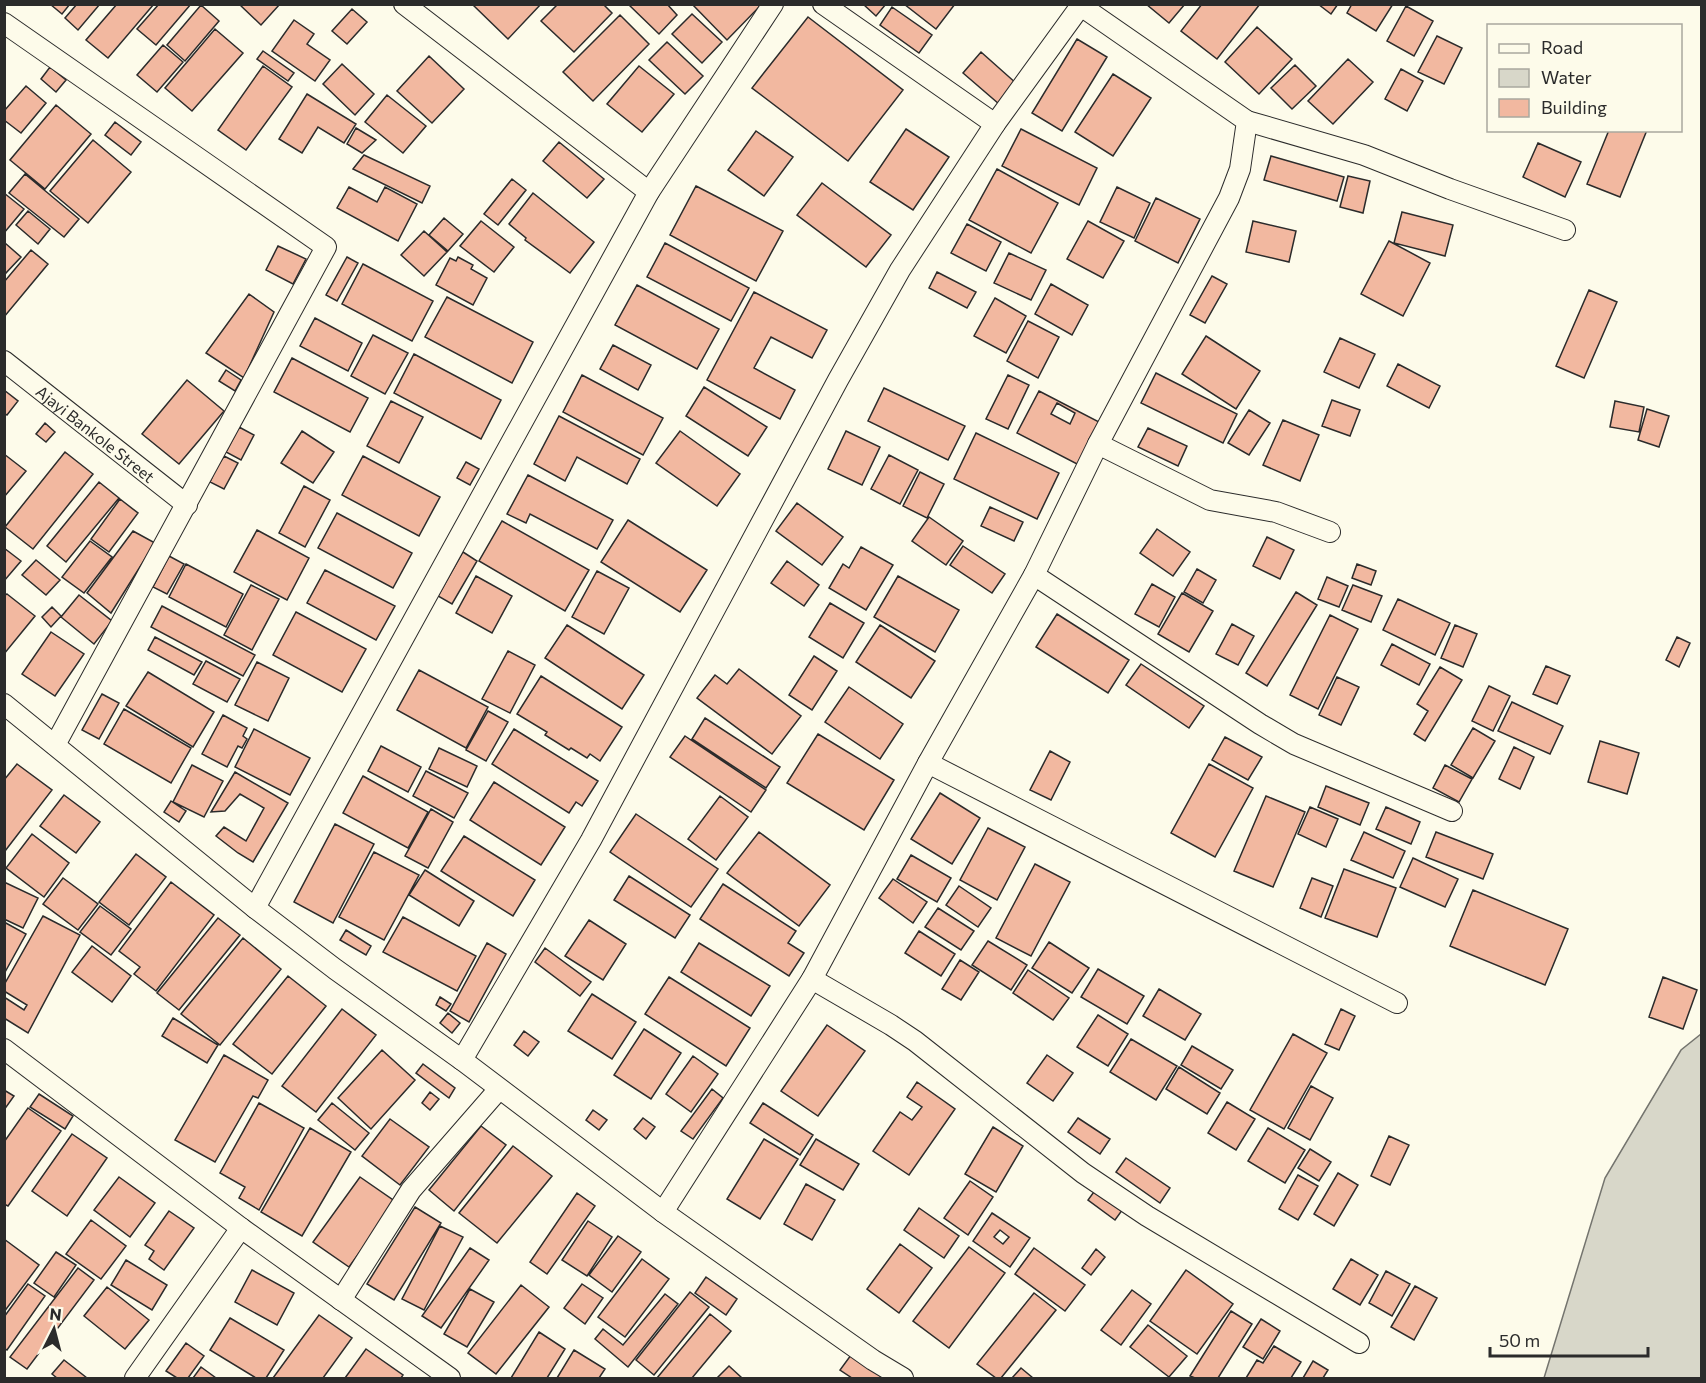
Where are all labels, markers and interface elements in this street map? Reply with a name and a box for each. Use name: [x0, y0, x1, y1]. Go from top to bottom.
legend: [1487, 24, 1682, 132]
text: Road: [1541, 36, 1583, 58]
text: Water: [1541, 66, 1592, 88]
text: Building: [1541, 96, 1607, 118]
street label: Ajayi Bankole Street: [33, 381, 159, 486]
north arrow: [24, 1299, 84, 1359]
text: N: [49, 1304, 63, 1324]
scale bar: [1490, 1320, 1648, 1358]
text: 50 m: [1499, 1329, 1540, 1351]

